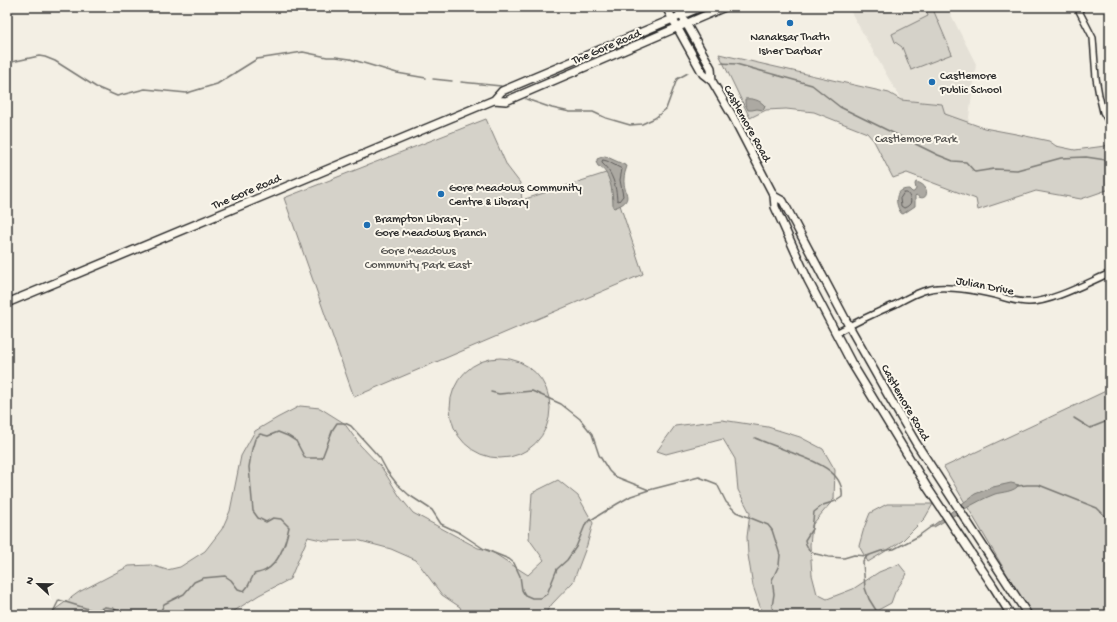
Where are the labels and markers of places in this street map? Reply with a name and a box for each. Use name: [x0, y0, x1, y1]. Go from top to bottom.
marker: Nanaksar Thath Isher Darbar: [785, 18, 795, 28]
place label: Nanaksar Thath Isher Darbar: [750, 31, 830, 59]
place label: Castlemore Public School: [939, 70, 1002, 98]
marker: Castlemore Public School: [927, 77, 937, 87]
place label: Gore Meadows Community Centre & Library: [449, 182, 582, 210]
marker: Gore Meadows Community Centre & Library: [436, 189, 446, 199]
place label: Brampton Library - Gore Meadows Branch: [374, 213, 487, 241]
marker: Brampton Library - Gore Meadows Branch: [362, 220, 372, 230]

